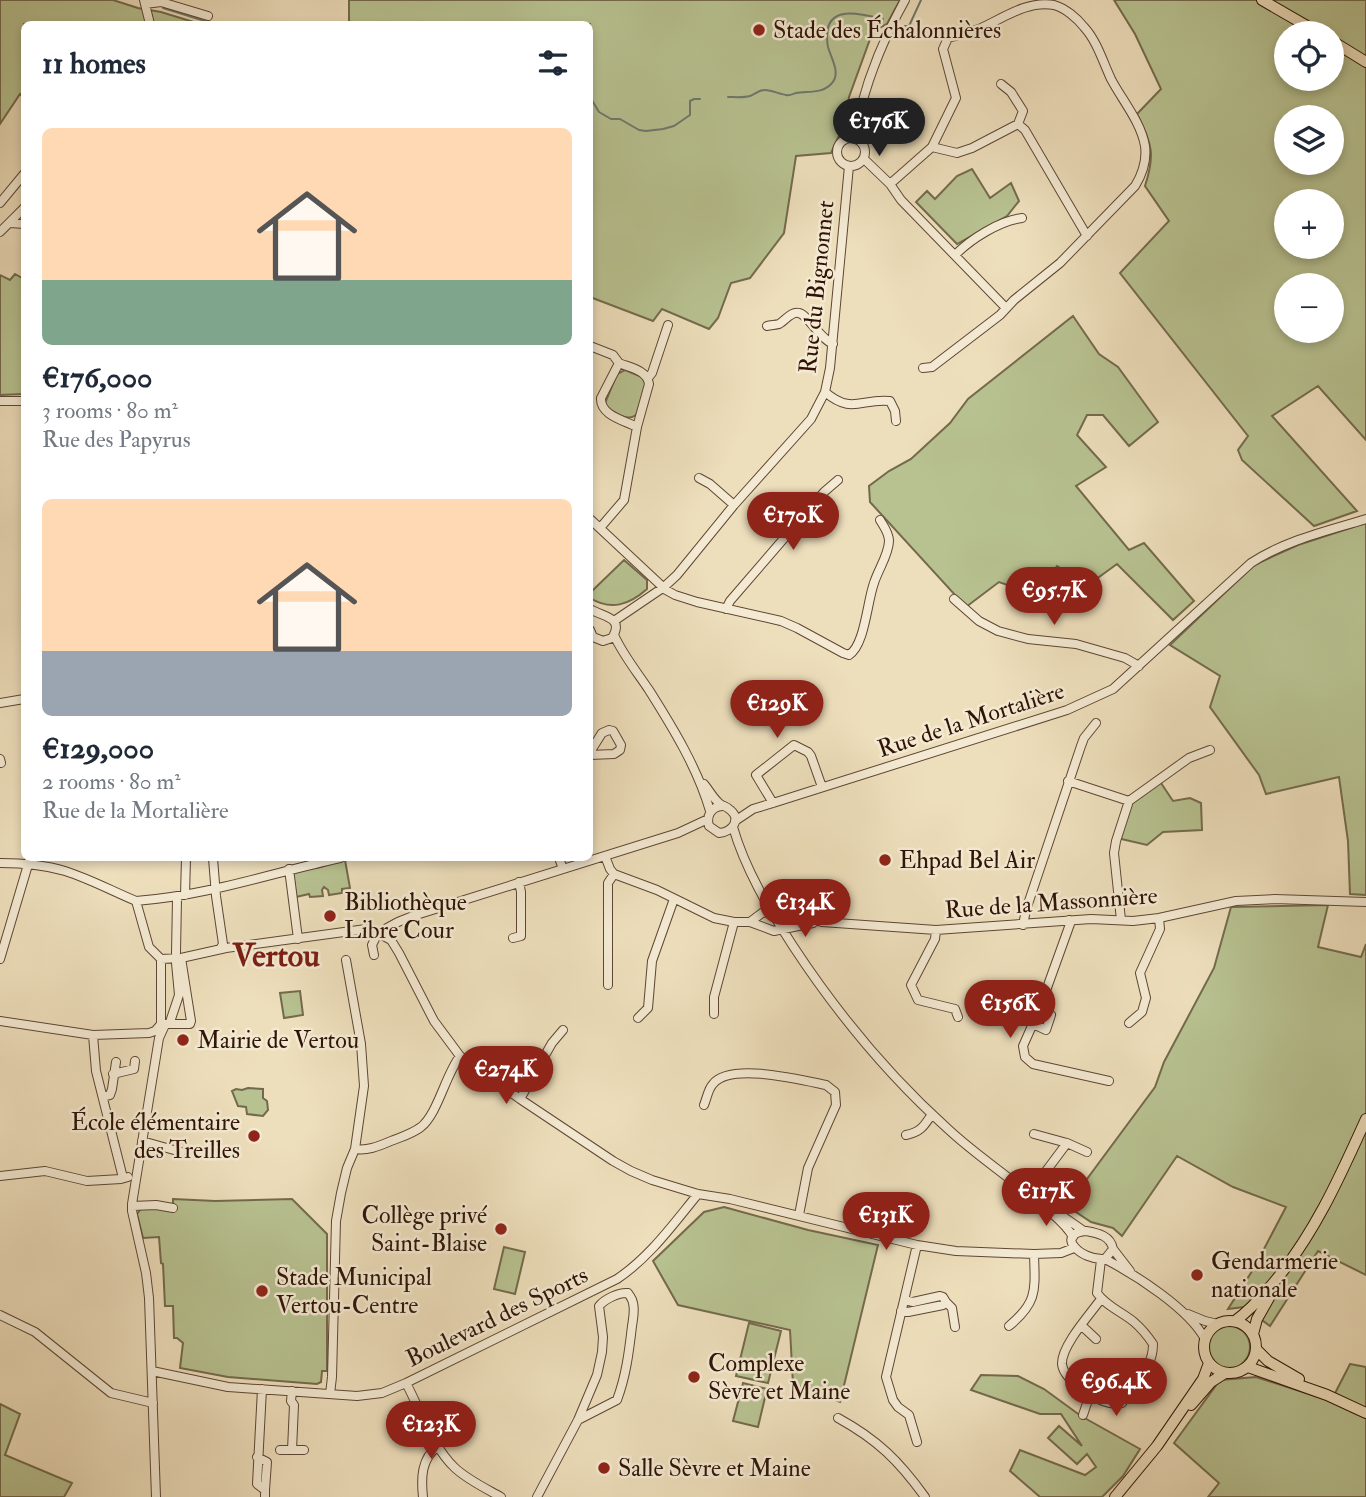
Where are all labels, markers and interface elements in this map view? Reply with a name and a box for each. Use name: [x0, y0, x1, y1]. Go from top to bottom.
place label: Stade des Échalonnières: [773, 14, 1001, 46]
map controls: [1274, 21, 1344, 343]
button: locate: [1274, 21, 1344, 91]
marker: Stade des Échalonnières: [751, 22, 767, 38]
icon: filters: [534, 44, 572, 82]
text: 11 homes: [42, 45, 146, 82]
pin: €176K: [830, 99, 928, 158]
button: layers: [1274, 105, 1344, 175]
text: €176K: [849, 106, 909, 135]
icon: home: [244, 173, 370, 299]
button: +: [1274, 189, 1344, 259]
street label: Rue du Bignonnet: [792, 199, 842, 375]
button: −: [1274, 273, 1344, 343]
text: €176,000: [42, 359, 152, 396]
text: 3 rooms · 80 m²: [42, 396, 178, 425]
text: Rue des Papyrus: [42, 425, 191, 454]
pin: €170K: [744, 492, 842, 552]
text: €170K: [763, 500, 823, 529]
icon: home: [244, 544, 370, 670]
pin: €95.7K: [997, 568, 1111, 627]
text: €95.7K: [1021, 575, 1087, 604]
street label: Rue de la Mortalière: [874, 675, 1068, 765]
pin: €129K: [728, 680, 826, 740]
text: €129K: [746, 688, 808, 717]
text: €129,000: [42, 730, 154, 767]
text: 2 rooms · 80 m²: [42, 767, 181, 796]
text: Rue de la Mortalière: [42, 796, 229, 825]
place label: Ehpad Bel Air: [899, 845, 1035, 876]
marker: Ehpad Bel Air: [877, 852, 893, 868]
pin: €134K: [756, 880, 854, 939]
street label: Rue de la Massonnière: [944, 880, 1158, 926]
place label: Bibliothèque Libre Cour: [344, 887, 467, 946]
text: €134K: [776, 887, 834, 916]
marker: Bibliothèque Libre Cour: [322, 908, 338, 924]
district label: Vertou: [231, 936, 320, 976]
pin: €156K: [961, 981, 1059, 1040]
text: €156K: [980, 988, 1040, 1017]
place label: Mairie de Vertou: [197, 1025, 359, 1056]
marker: Mairie de Vertou: [175, 1032, 191, 1048]
pin: €274K: [457, 1046, 555, 1106]
text: €274K: [474, 1054, 538, 1083]
place label: École élémentaire des Treilles: [71, 1106, 240, 1166]
marker: École élémentaire des Treilles: [246, 1128, 262, 1144]
pin: €117K: [997, 1168, 1095, 1228]
text: €117K: [1018, 1176, 1074, 1205]
pin: €131K: [837, 1192, 935, 1252]
place label: Collège privé Saint-Blaise: [361, 1200, 488, 1259]
text: €131K: [859, 1200, 913, 1229]
marker: Collège privé Saint-Blaise: [493, 1221, 509, 1237]
place label: Gendarmerie nationale: [1211, 1246, 1338, 1305]
street label: Boulevard des Sports: [401, 1260, 593, 1374]
place label: Stade Municipal Vertou-Centre: [276, 1262, 432, 1321]
marker: Gendarmerie nationale: [1189, 1267, 1205, 1283]
marker: Stade Municipal Vertou-Centre: [254, 1283, 270, 1299]
place label: Complexe Sèvre et Maine: [708, 1348, 850, 1407]
pin: €96.4K: [1059, 1358, 1173, 1418]
text: €96.4K: [1081, 1366, 1151, 1395]
marker: Complexe Sèvre et Maine: [686, 1369, 702, 1385]
pin: €123K: [382, 1402, 480, 1461]
text: €123K: [402, 1409, 460, 1438]
place label: Salle Sèvre et Maine: [618, 1453, 811, 1484]
marker: Salle Sèvre et Maine: [596, 1460, 612, 1476]

